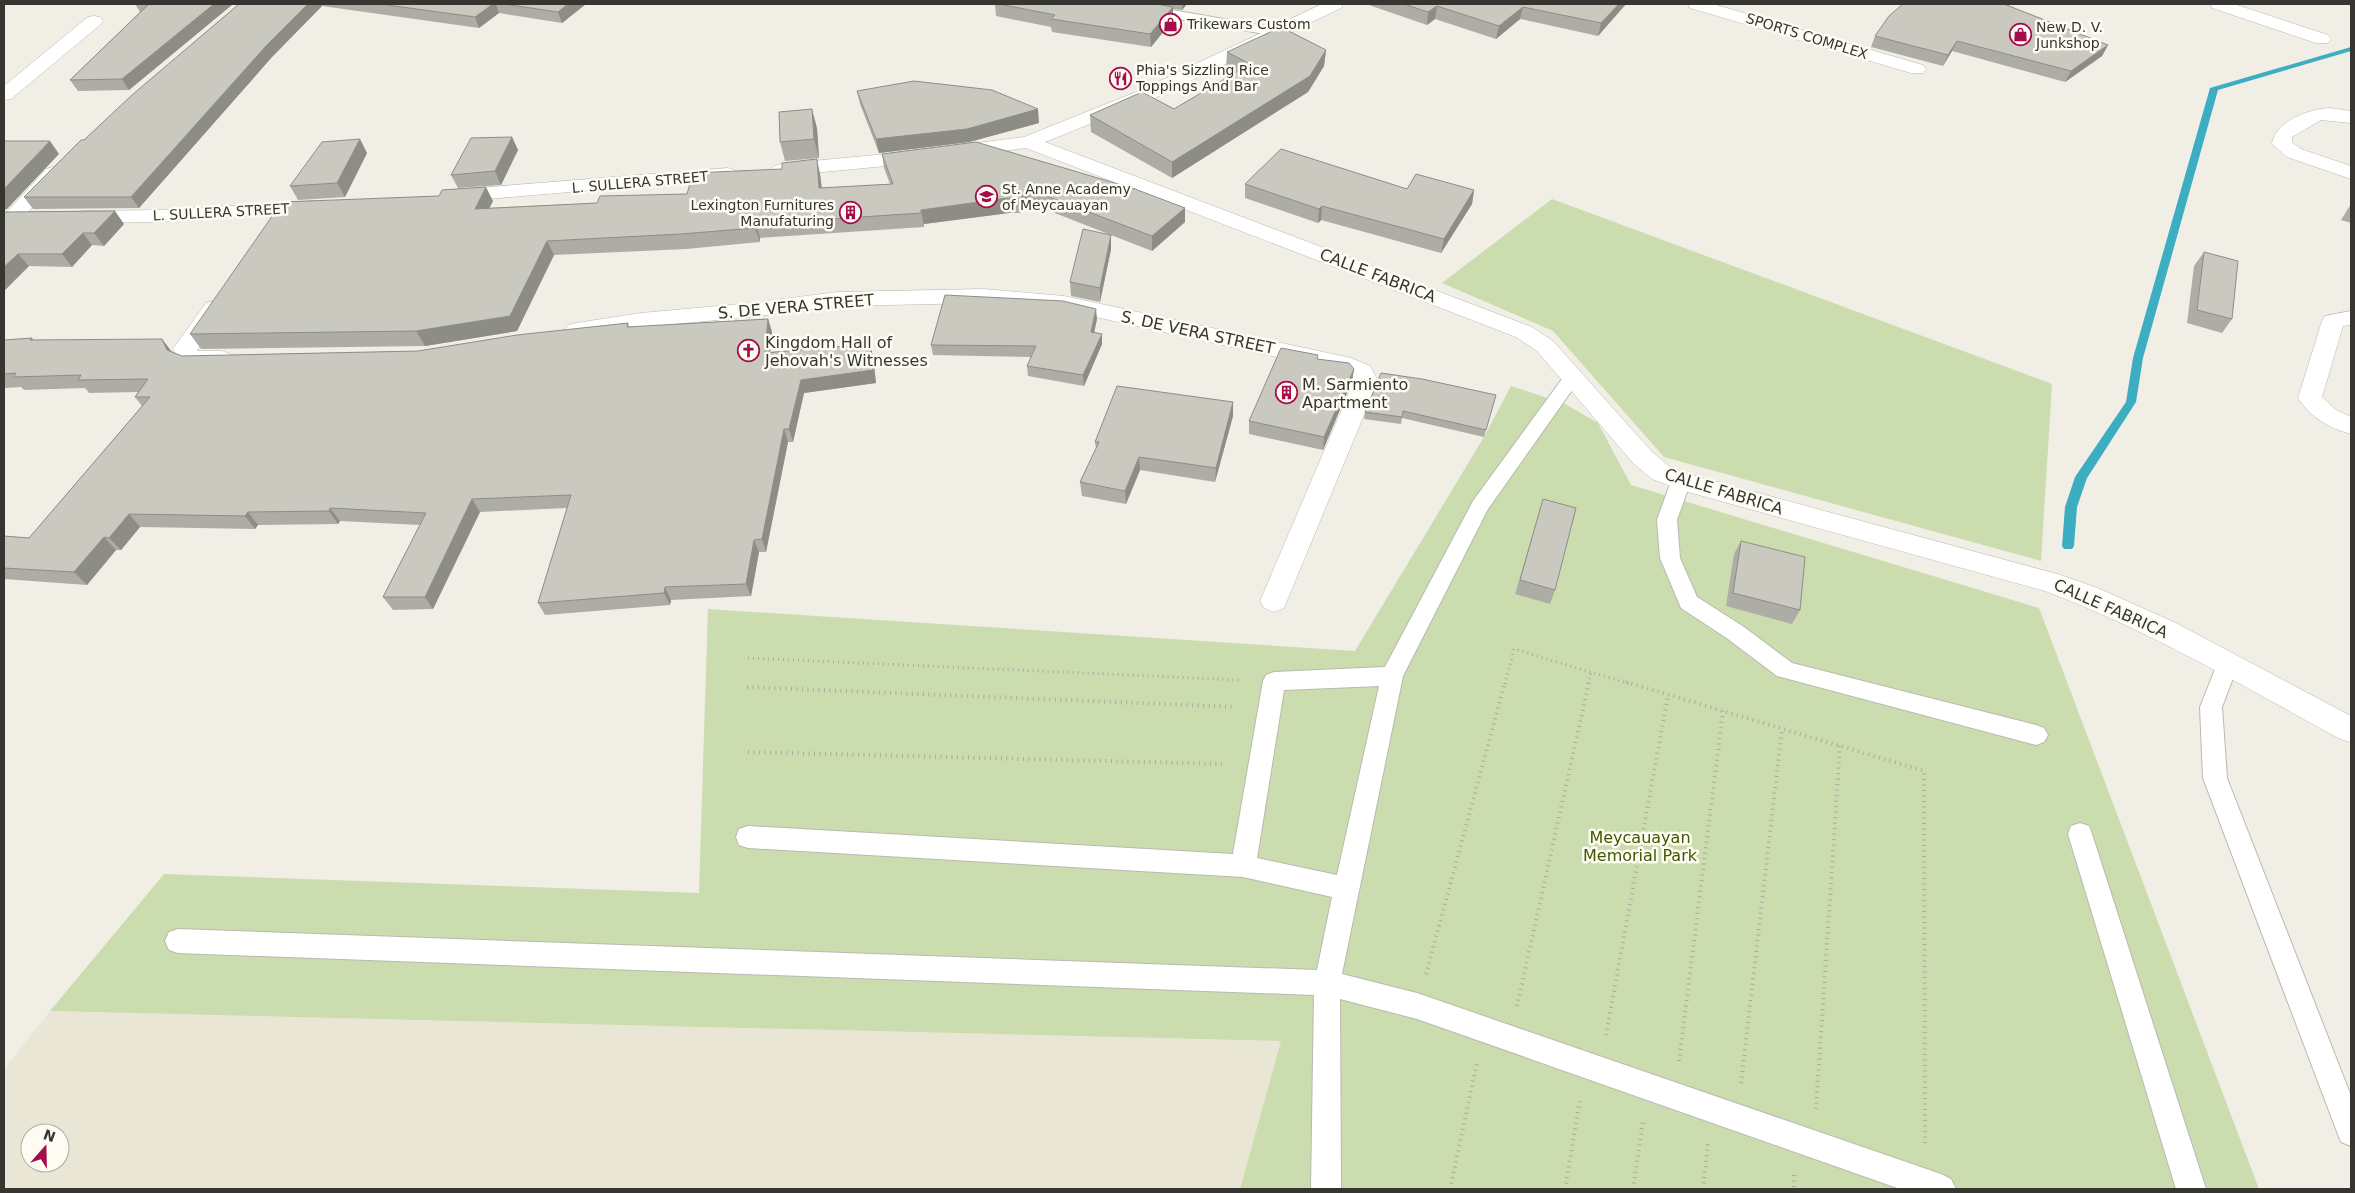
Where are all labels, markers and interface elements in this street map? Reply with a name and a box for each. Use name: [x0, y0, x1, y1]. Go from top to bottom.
street label: SPORTS COMPLEX: [1744, 10, 1870, 62]
shop icon: Trikewars Custom: [1159, 12, 1183, 36]
place label: Trikewars Custom: [1186, 16, 1311, 32]
place label: New D. V. Junkshop: [2035, 19, 2103, 51]
shop icon: New D. V. Junkshop: [2008, 23, 2032, 47]
place label: Phia's Sizzling Rice Toppings And Bar: [1135, 62, 1269, 94]
restaurant icon: Phia's Sizzling Rice Toppings And Bar: [1108, 66, 1132, 90]
street label: L. SULLERA STREET: [571, 168, 709, 196]
place label: St. Anne Academy of Meycauayan: [1002, 181, 1131, 213]
school or university icon: St. Anne Academy of Meycauayan: [974, 185, 998, 209]
place label: Lexington Furnitures Manufaturing: [691, 197, 834, 229]
street label: L. SULLERA STREET: [152, 200, 290, 224]
building icon: Lexington Furnitures Manufaturing: [838, 201, 862, 225]
street label: CALLE FABRICA: [1317, 245, 1439, 306]
street label: S. DE VERA STREET: [717, 290, 875, 323]
street label: S. DE VERA STREET: [1119, 307, 1277, 358]
place label: Kingdom Hall of Jehovah's Witnesses: [764, 333, 928, 370]
church icon: Kingdom Hall of Jehovah's Witnesses: [737, 339, 761, 363]
place label: M. Sarmiento Apartment: [1302, 375, 1408, 412]
building icon: M. Sarmiento Apartment: [1274, 381, 1298, 405]
street label: CALLE FABRICA: [1662, 464, 1785, 519]
street label: CALLE FABRICA: [2051, 575, 2171, 642]
park label: Meycauayan Memorial Park: [1583, 828, 1698, 865]
north arrow: [20, 1123, 70, 1173]
text: N: [41, 1126, 58, 1145]

